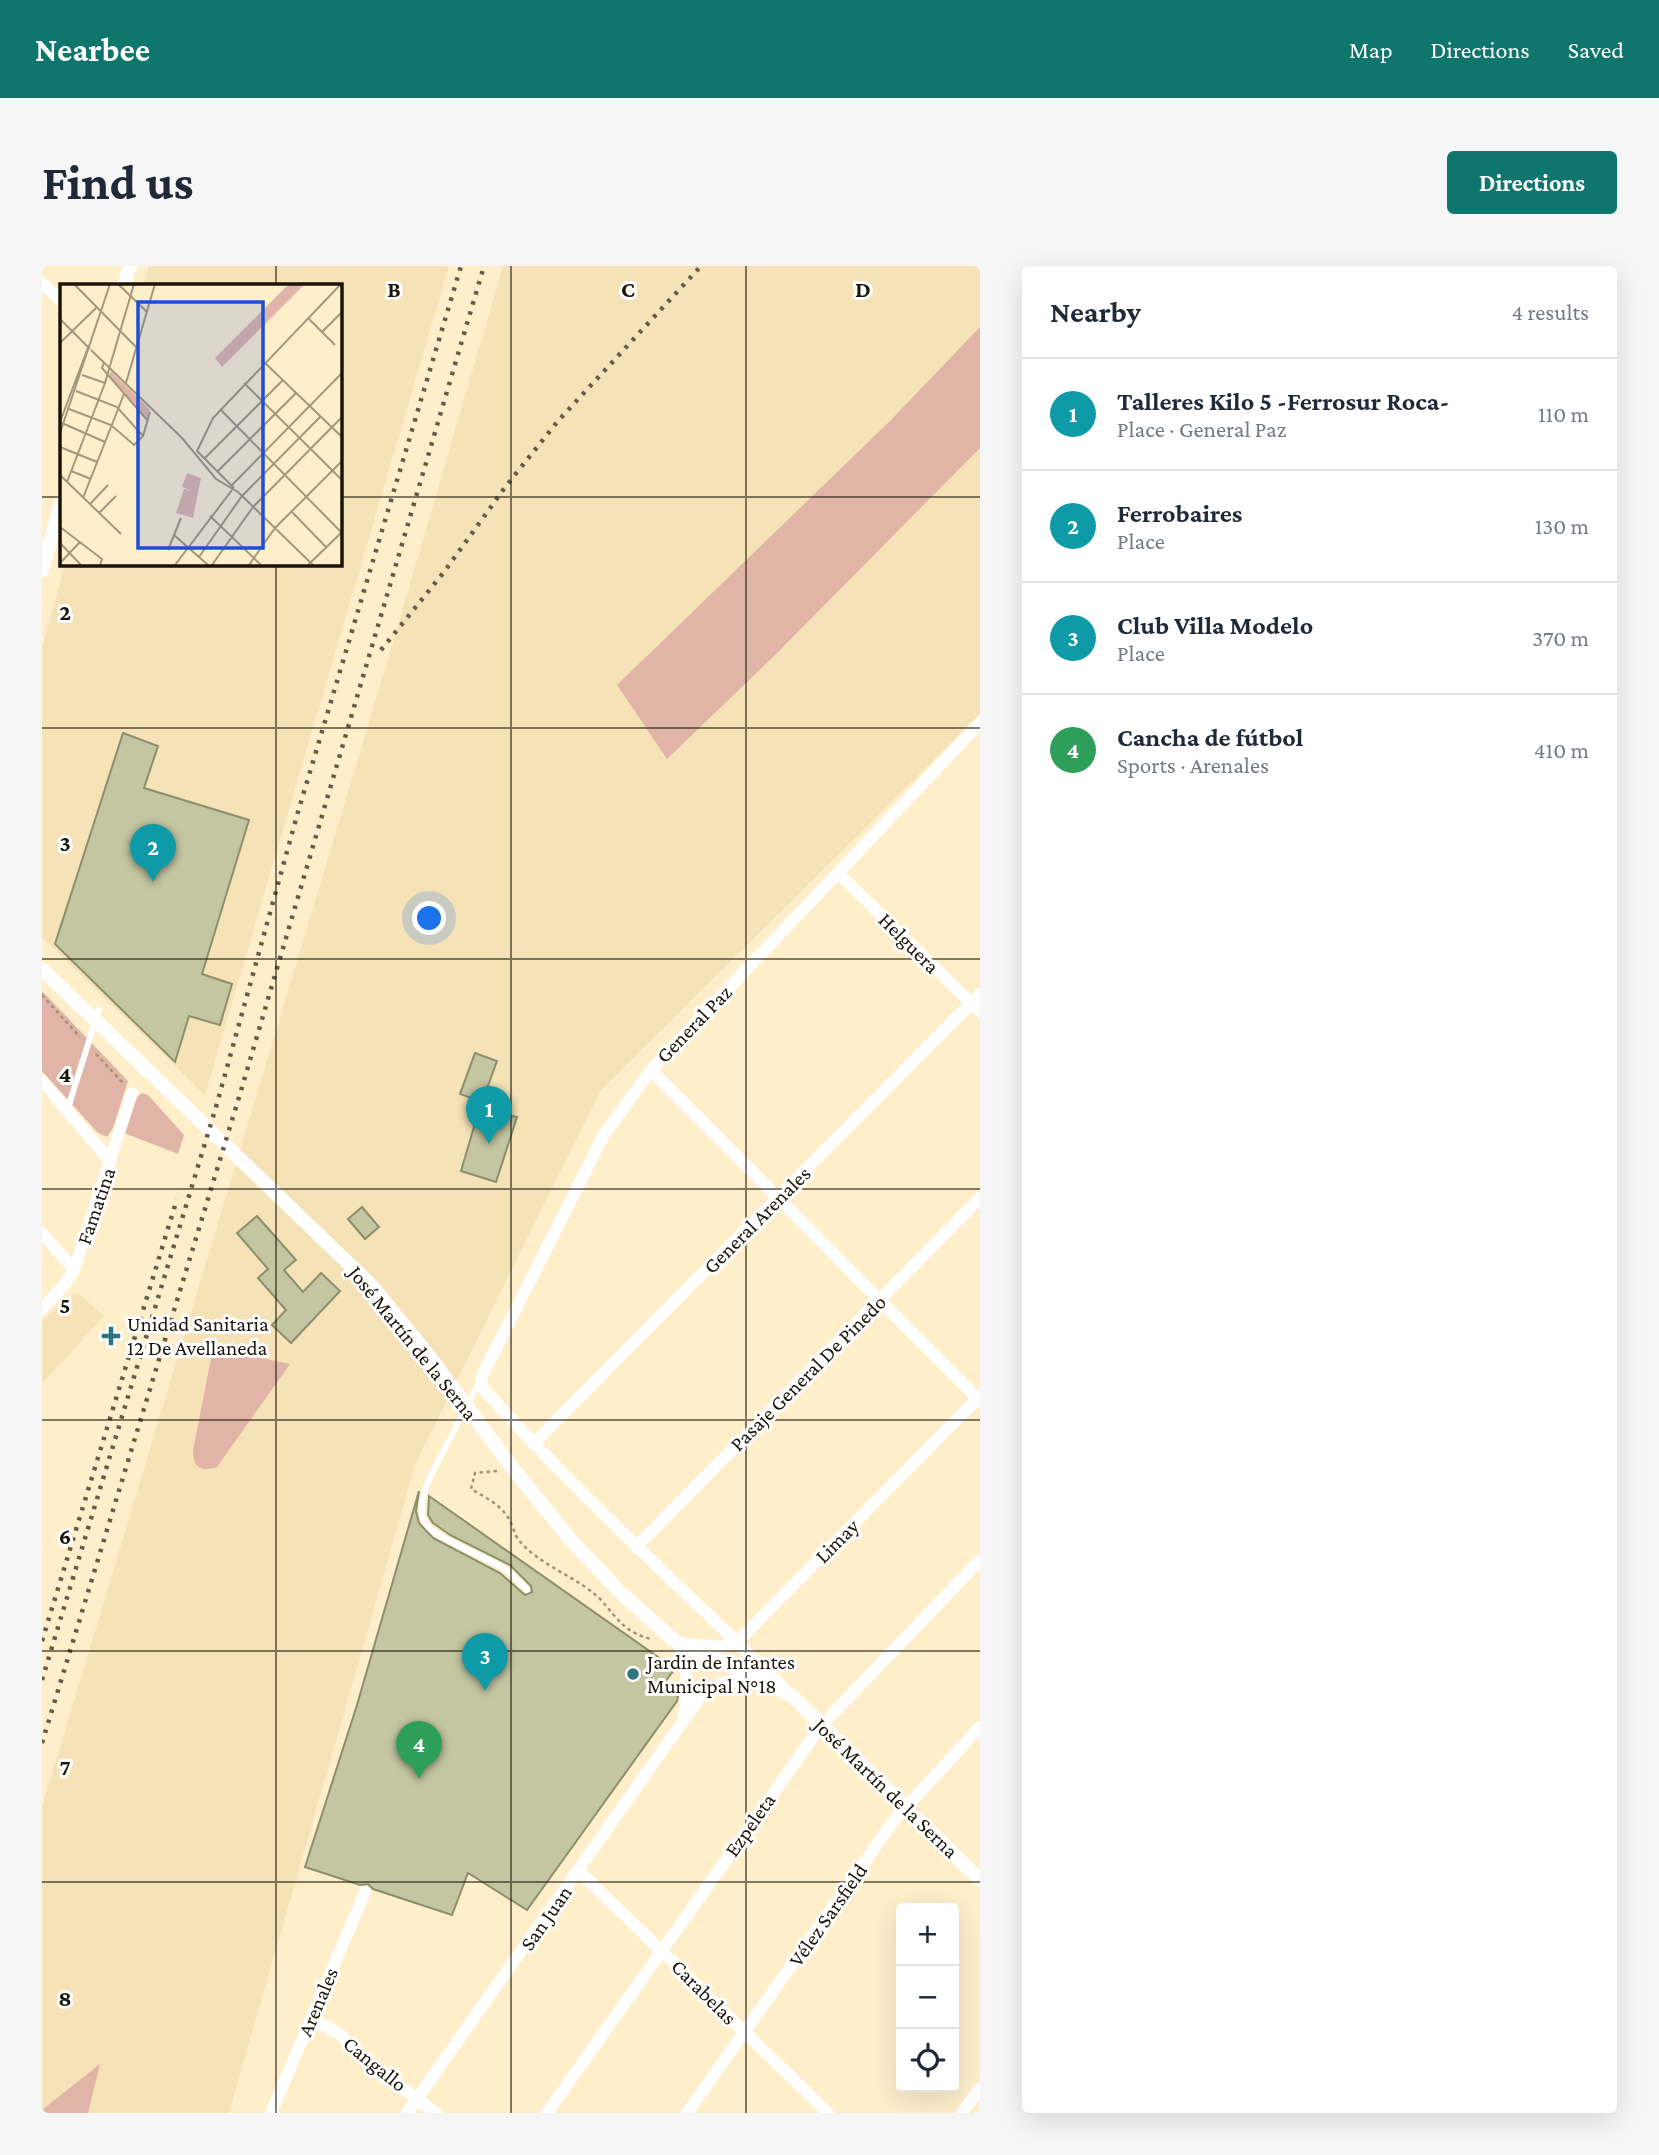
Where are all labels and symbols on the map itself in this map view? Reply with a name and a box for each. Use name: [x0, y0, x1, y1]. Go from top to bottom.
text: B: [387, 276, 401, 302]
text: C: [621, 276, 635, 302]
text: D: [855, 276, 871, 302]
inset map: [60, 284, 341, 565]
text: 2: [59, 599, 71, 625]
pin: 2: [130, 824, 176, 882]
text: 3: [59, 830, 71, 856]
your location: [412, 901, 446, 935]
street label: Helguera: [874, 908, 944, 978]
street label: General Paz: [651, 980, 737, 1068]
text: 4: [59, 1061, 71, 1087]
pin: 1: [466, 1086, 512, 1144]
street label: General Arenales: [699, 1162, 815, 1278]
street label: Famatina: [72, 1164, 120, 1248]
street label: José Martín de la Serna: [342, 1260, 483, 1425]
street label: Pasaje General De Pinedo: [725, 1290, 891, 1456]
text: 5: [59, 1292, 71, 1318]
place label: Unidad Sanitaria 12 De Avellaneda: [127, 1312, 269, 1360]
marker: Unidad Sanitaria 12 De Avellaneda: [101, 1326, 121, 1346]
street label: Limay: [810, 1514, 864, 1568]
text: 6: [59, 1523, 71, 1549]
pin: 3: [462, 1633, 508, 1691]
place label: Jardin de Infantes Municipal N°18: [645, 1650, 795, 1698]
marker: Jardin de Infantes Municipal N°18: [625, 1666, 641, 1682]
street label: José Martín de la Serna: [807, 1712, 963, 1863]
pin: 4: [396, 1721, 442, 1779]
text: 7: [59, 1754, 71, 1780]
street label: Ezpeleta: [720, 1789, 781, 1861]
street label: Vélez Sarsfield: [784, 1859, 872, 1971]
street label: San Juan: [515, 1881, 577, 1955]
street label: Carabelas: [666, 1954, 742, 2030]
street label: Arenales: [293, 1964, 343, 2040]
text: 8: [58, 1985, 72, 2011]
street label: Cangallo: [338, 2031, 412, 2097]

